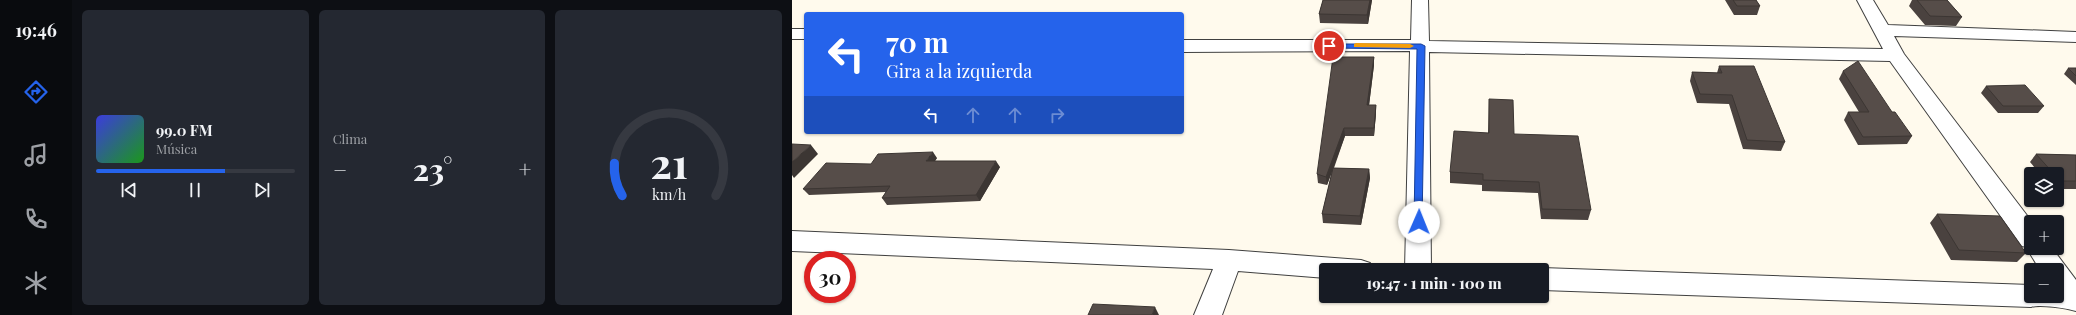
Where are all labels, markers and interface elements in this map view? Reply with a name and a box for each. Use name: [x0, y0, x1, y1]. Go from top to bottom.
text: 19:46: [15, 18, 57, 42]
text: 70 m: [886, 23, 949, 60]
icon: left: [820, 28, 872, 80]
pin: [1312, 29, 1346, 63]
icon: arrive: [1318, 35, 1340, 57]
text: Gira a la izquierda: [886, 59, 1032, 83]
icon: directions: [22, 78, 50, 106]
icon: left: [920, 104, 942, 126]
icon: ahead: [962, 104, 984, 126]
icon: ahead: [1004, 104, 1026, 126]
icon: right: [1046, 104, 1068, 126]
text: 99.0 FM: [156, 120, 213, 140]
text: Clima: [333, 130, 367, 147]
text: 21: [650, 133, 687, 188]
text: Música: [156, 140, 197, 157]
icon: music: [22, 141, 50, 169]
text: 23°: [413, 149, 452, 189]
text: −: [333, 154, 347, 184]
text: +: [518, 154, 531, 184]
map controls: [2024, 167, 2064, 303]
button: layers: [2024, 167, 2064, 207]
icon: previous: [118, 179, 140, 201]
icon: pause: [184, 179, 206, 201]
icon: next: [251, 179, 273, 201]
text: km/h: [652, 184, 686, 203]
position arrow: [1398, 201, 1440, 243]
icon: phone: [22, 205, 50, 233]
button: +: [2024, 215, 2064, 255]
speed limit sign: 30: [804, 251, 856, 303]
button: −: [2024, 263, 2064, 303]
icon: climate: [22, 269, 50, 297]
text: 19:47 · 1 min · 100 m: [1366, 273, 1502, 293]

